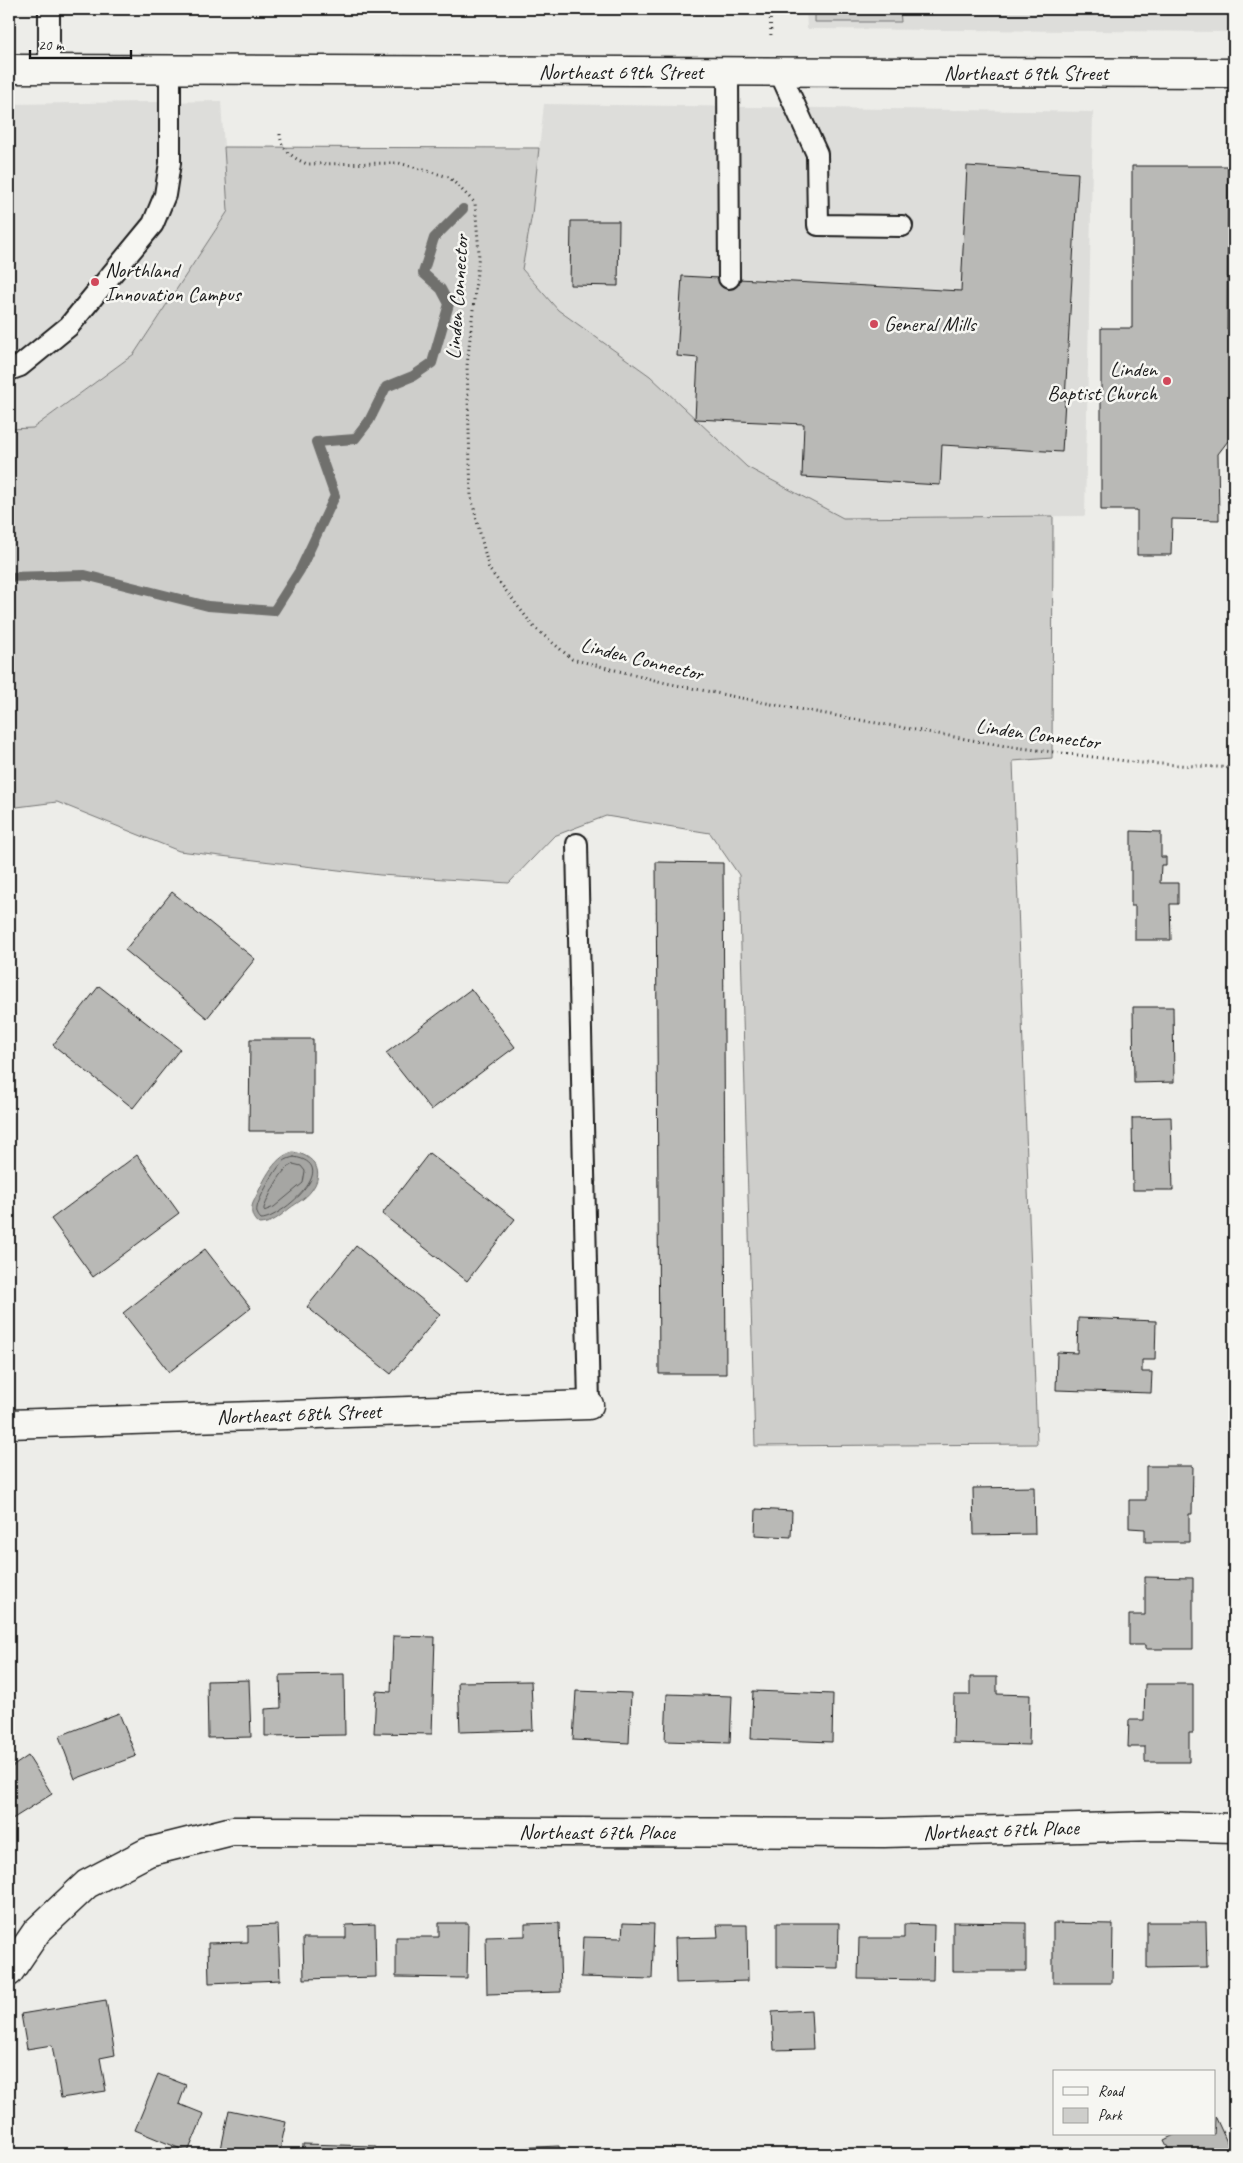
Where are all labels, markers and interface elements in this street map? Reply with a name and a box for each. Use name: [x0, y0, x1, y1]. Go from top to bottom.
scale bar: [30, 28, 131, 60]
text: 20 m: [38, 36, 65, 55]
street label: Northeast 69th Street: [539, 59, 705, 85]
street label: Northeast 69th Street: [944, 60, 1110, 86]
street label: Linden Connector: [440, 232, 474, 360]
place label: Northland Innovation Campus: [105, 257, 242, 307]
marker: Northland Innovation Campus: [89, 276, 101, 288]
place label: General Mills: [884, 311, 977, 337]
marker: General Mills: [868, 318, 880, 330]
place label: Linden Baptist Church: [1047, 356, 1159, 406]
marker: Linden Baptist Church: [1161, 375, 1173, 387]
street label: Linden Connector: [578, 631, 707, 687]
street label: Linden Connector: [974, 712, 1103, 756]
street label: Northeast 68th Street: [216, 1398, 384, 1430]
street label: Northeast 67th Place: [923, 1814, 1081, 1846]
street label: Northeast 67th Place: [519, 1819, 676, 1845]
legend: [1053, 2070, 1216, 2136]
text: Road: [1098, 2082, 1125, 2101]
text: Park: [1098, 2106, 1123, 2125]

